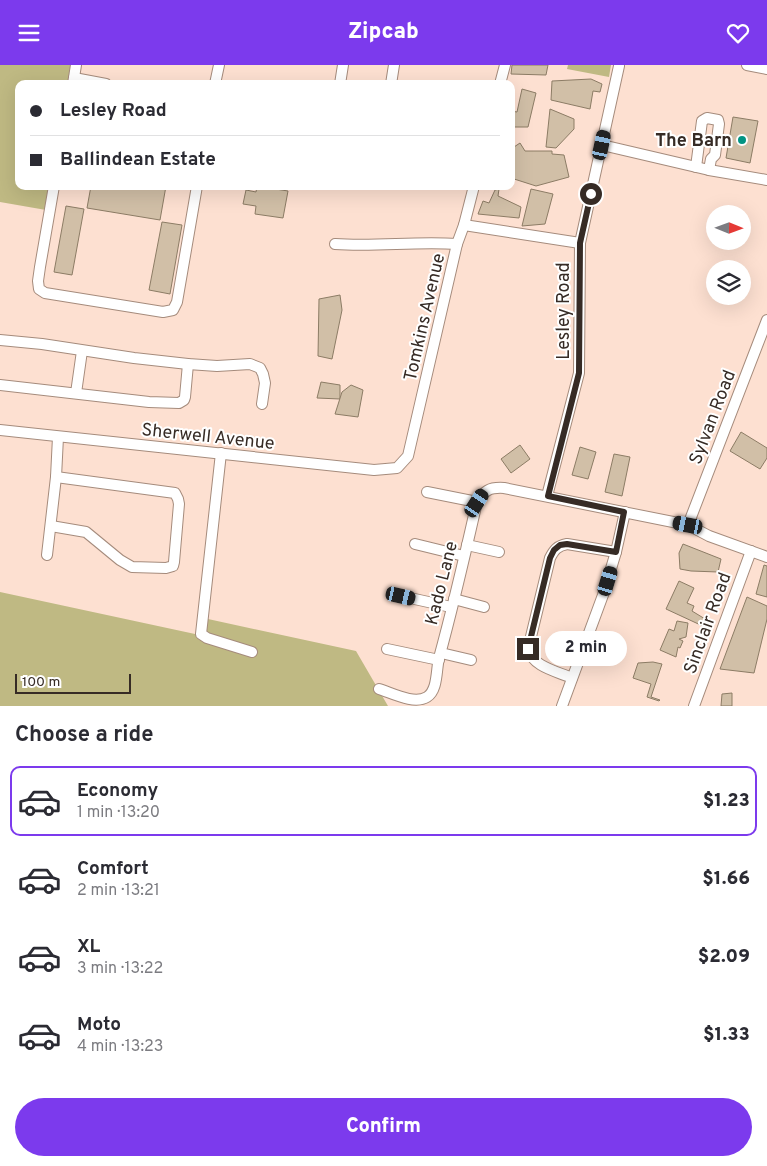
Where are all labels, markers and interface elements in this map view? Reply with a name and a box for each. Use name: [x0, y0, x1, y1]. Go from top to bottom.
icon: menu: [15, 19, 43, 47]
text: Zipcab: [348, 19, 419, 46]
icon: heart: [724, 19, 752, 47]
text: Lesley Road: [60, 99, 167, 123]
car: [591, 129, 612, 161]
place label: The Barn: [655, 130, 732, 153]
marker: The Barn: [736, 134, 748, 146]
text: Ballindean Estate: [60, 148, 216, 172]
route start: [580, 183, 602, 205]
north arrow: [706, 205, 751, 250]
map controls: [706, 205, 751, 305]
street label: Tomkins Avenue: [400, 251, 451, 383]
button: layers: [706, 260, 751, 305]
street label: Lesley Road: [553, 262, 576, 360]
street label: Sylvan Road: [685, 367, 742, 468]
street label: Sherwell Avenue: [140, 419, 275, 456]
car: [462, 486, 491, 520]
car: [671, 515, 704, 535]
street label: Kado Lane: [421, 539, 464, 628]
car: [596, 564, 619, 598]
street label: Sinclair Road: [679, 570, 737, 677]
car: [384, 585, 417, 607]
callout: 2 min: [546, 631, 628, 667]
route end: [517, 638, 539, 660]
text: 2 min: [565, 638, 607, 658]
scale bar: [15, 671, 131, 694]
text: 100 m: [22, 674, 60, 691]
text: Choose a ride: [15, 722, 153, 749]
icon: car: [17, 779, 62, 824]
text: Economy: [77, 779, 158, 803]
text: $1.23: [703, 789, 750, 813]
text: 1 min · 13:20: [77, 803, 160, 823]
icon: car: [17, 857, 62, 902]
text: Comfort: [77, 857, 149, 881]
text: $1.66: [702, 867, 750, 891]
text: 2 min · 13:21: [77, 881, 160, 901]
icon: car: [17, 935, 62, 980]
text: XL: [77, 935, 100, 959]
text: $2.09: [698, 945, 750, 969]
text: 3 min · 13:22: [77, 959, 163, 979]
icon: car: [17, 1013, 62, 1058]
text: Moto: [77, 1013, 121, 1037]
text: $1.33: [703, 1023, 750, 1047]
text: 4 min · 13:23: [77, 1037, 163, 1057]
button: Confirm: [15, 1098, 752, 1156]

